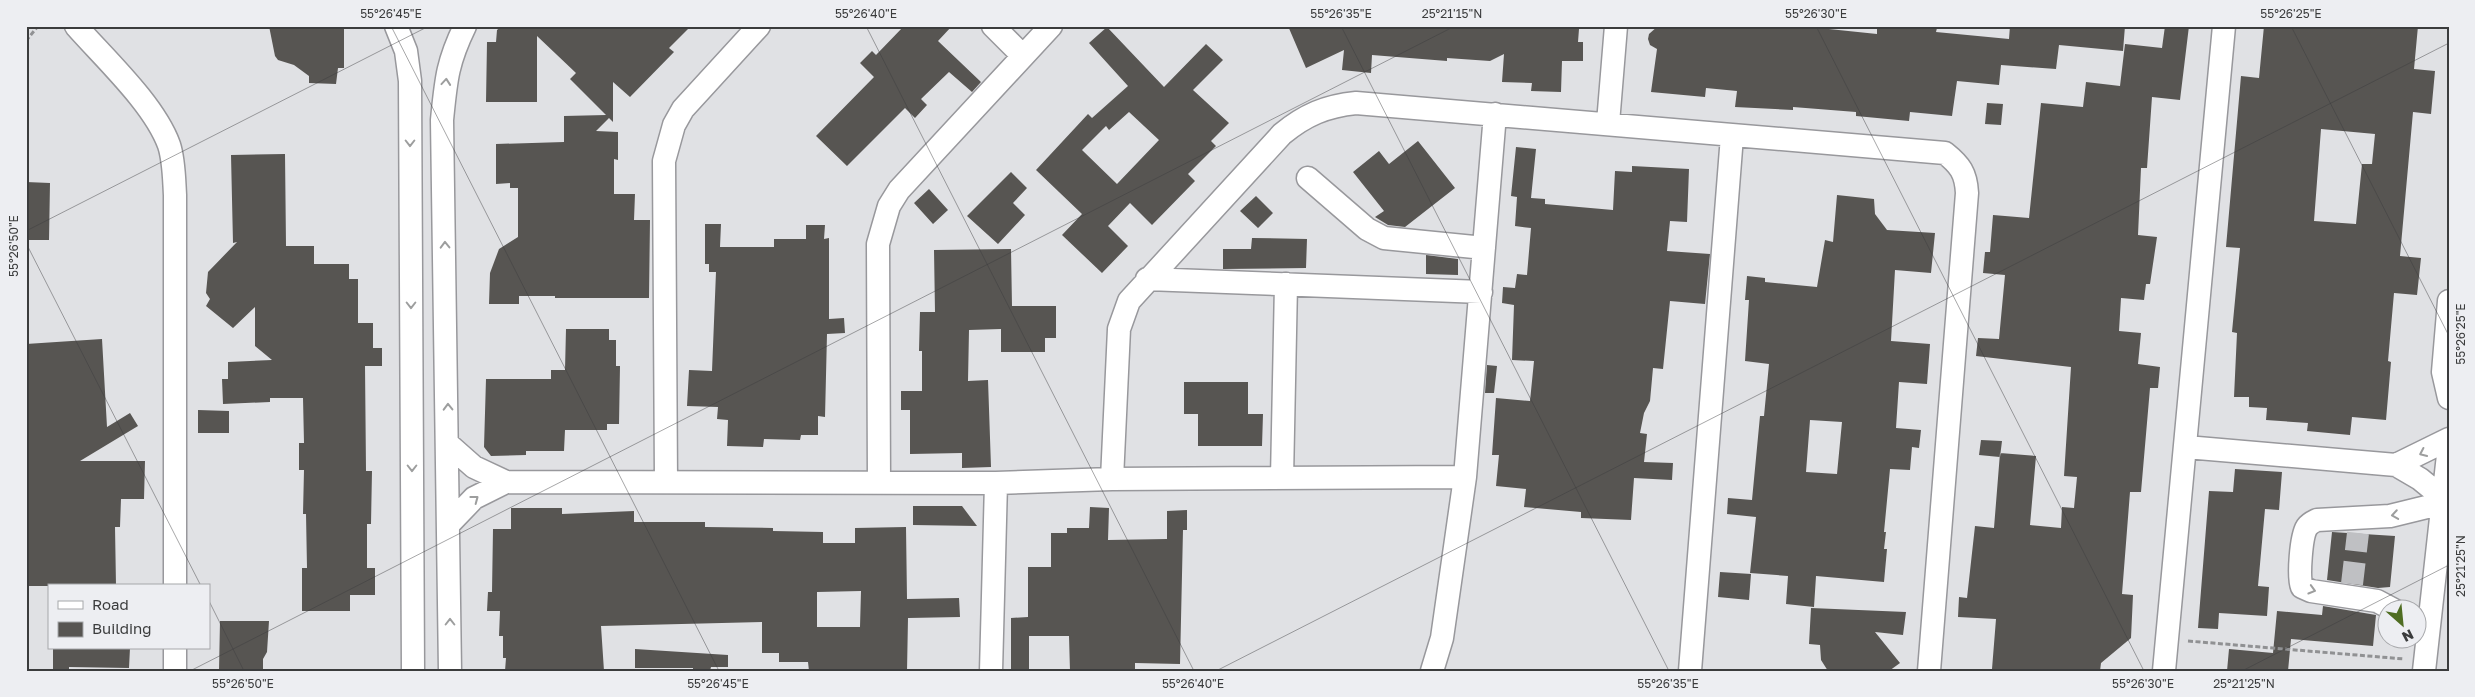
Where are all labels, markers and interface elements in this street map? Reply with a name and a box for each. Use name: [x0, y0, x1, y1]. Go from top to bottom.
text: 55°26'45"E: [360, 6, 422, 21]
text: 55°26'40"E: [835, 6, 897, 21]
text: 55°26'35"E: [1310, 6, 1372, 21]
text: 25°21'15"N: [1422, 6, 1482, 21]
text: 55°26'30"E: [1785, 6, 1847, 21]
text: 55°26'25"E: [2260, 6, 2322, 21]
one-way arrow: [440, 78, 451, 86]
one-way arrow: [405, 139, 415, 147]
text: 55°26'50"E: [6, 215, 21, 277]
one-way arrow: [439, 240, 450, 248]
one-way arrow: [406, 302, 416, 309]
text: 55°26'25"E: [2453, 303, 2468, 365]
one-way arrow: [442, 403, 453, 411]
one-way arrow: [2419, 447, 2428, 458]
one-way arrow: [407, 464, 417, 472]
one-way arrow: [469, 496, 478, 504]
one-way arrow: [2391, 509, 2399, 520]
text: 25°21'25"N: [2453, 535, 2468, 597]
legend: [48, 584, 210, 650]
one-way arrow: [2308, 584, 2316, 595]
text: Road: [92, 595, 129, 613]
north arrow: [2378, 600, 2428, 650]
one-way arrow: [445, 618, 455, 626]
text: Building: [92, 619, 152, 637]
text: N: [2400, 626, 2417, 646]
text: 55°26'50"E: [212, 676, 274, 691]
text: 55°26'45"E: [687, 676, 749, 691]
text: 55°26'40"E: [1162, 676, 1224, 691]
text: 55°26'35"E: [1637, 676, 1699, 691]
text: 55°26'30"E: [2112, 676, 2174, 691]
text: 25°21'25"N: [2213, 676, 2275, 691]

